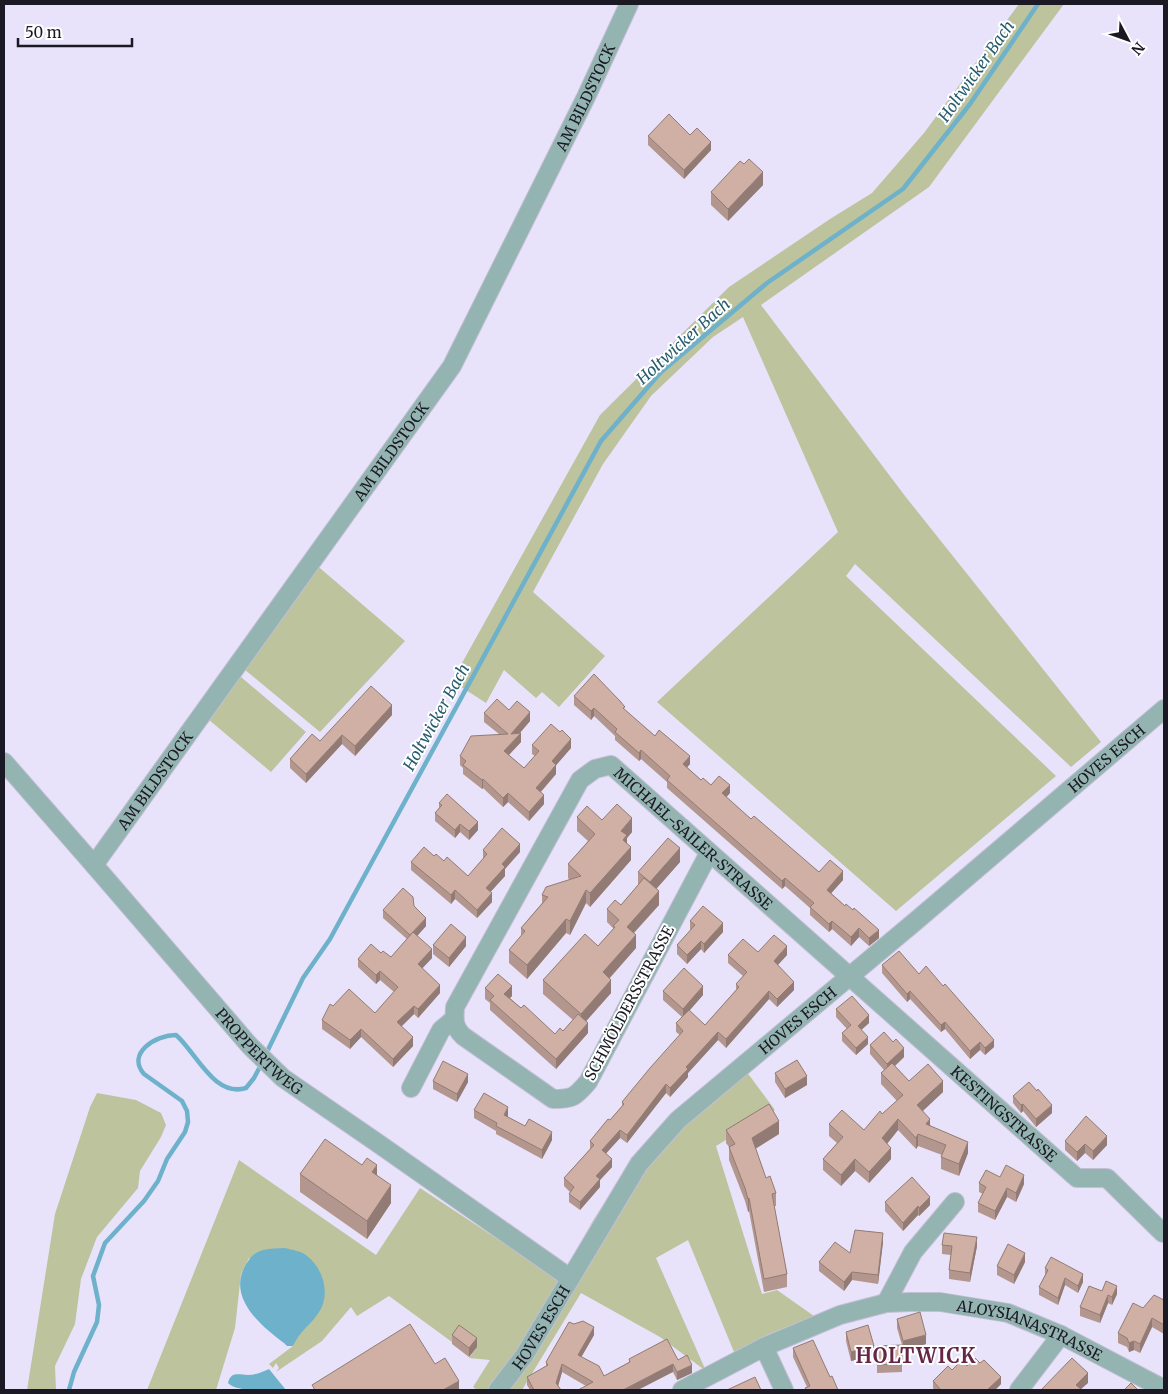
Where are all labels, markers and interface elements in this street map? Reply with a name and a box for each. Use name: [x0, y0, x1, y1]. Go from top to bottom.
scale bar: [18, 15, 131, 47]
north arrow: [1103, 15, 1153, 65]
water label: Holtwicker Bach: [933, 17, 1018, 126]
text: 50 m: [25, 23, 62, 42]
text: N: [1127, 38, 1148, 59]
street label: AM BILDSTOCK: [551, 41, 619, 155]
water label: Holtwicker Bach: [631, 294, 734, 389]
street label: AM BILDSTOCK: [348, 398, 433, 505]
water label: Holtwicker Bach: [398, 660, 474, 775]
street label: HOVES ESCH: [1064, 720, 1149, 797]
street label: AM BILDSTOCK: [112, 727, 196, 834]
street label: MICHAEL-SAILER-STRASSE: [611, 763, 777, 914]
street label: SCHMÖLDERSSTRASSE: [579, 921, 678, 1084]
street label: HOVES ESCH: [755, 982, 840, 1058]
street label: PROPPERTWEG: [212, 1004, 307, 1098]
street label: KESTINGSTRASSE: [947, 1061, 1061, 1166]
street label: HOVES ESCH: [508, 1282, 574, 1373]
street label: ALOYSIANASTRASSE: [954, 1295, 1106, 1365]
district label: HOLTWICK: [855, 1343, 977, 1368]

